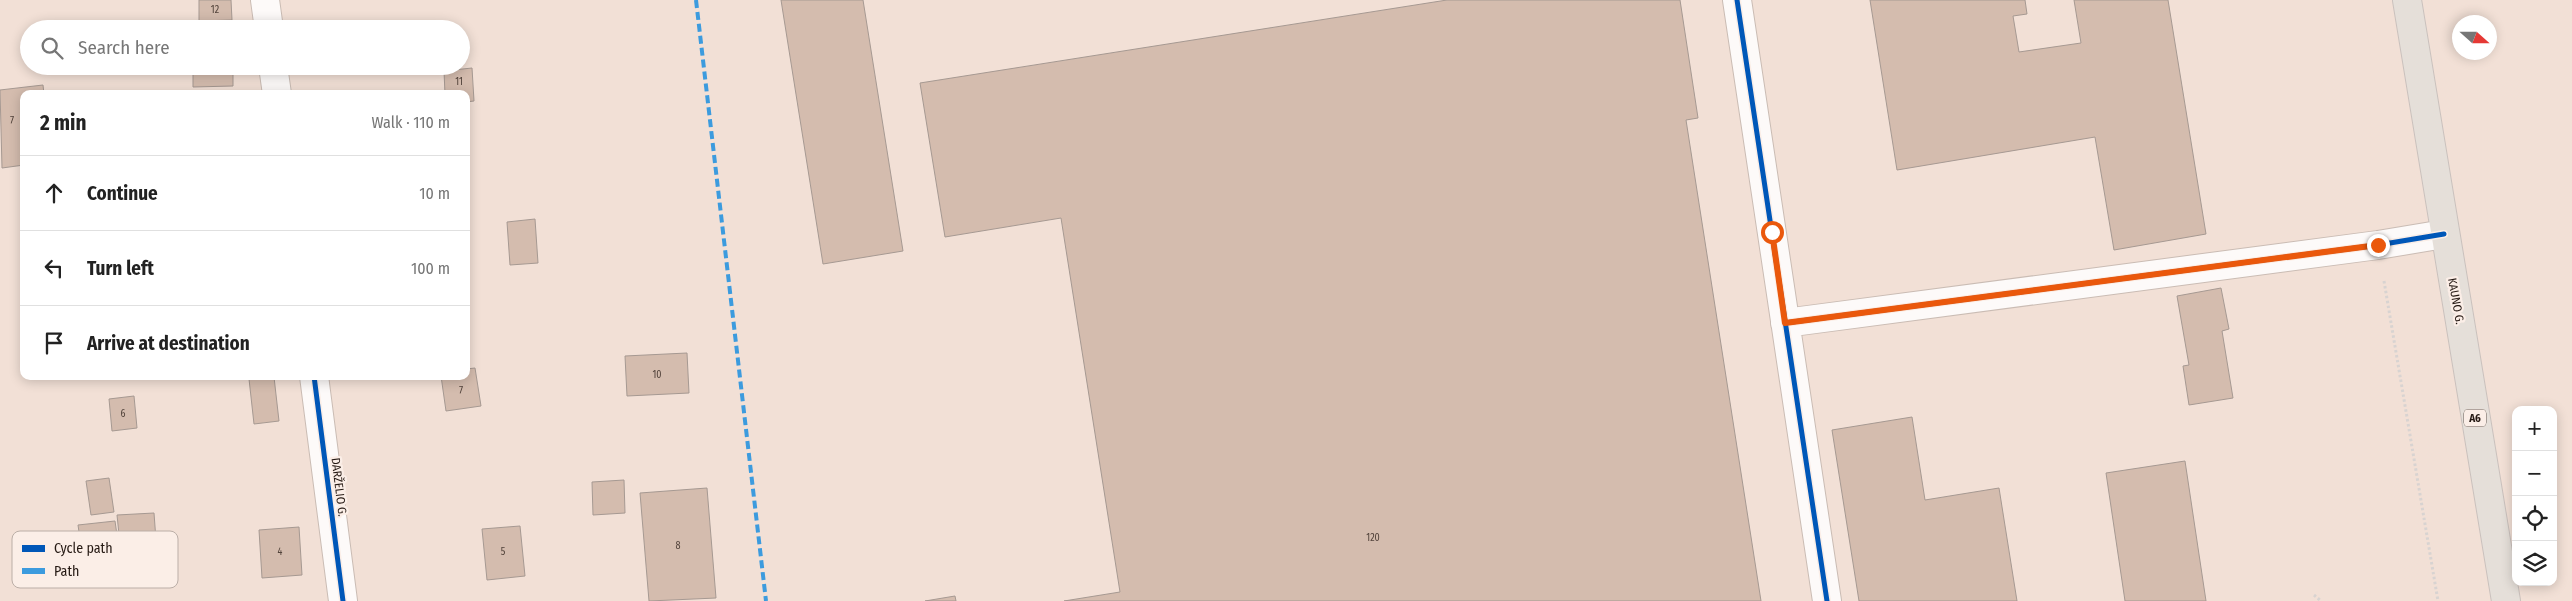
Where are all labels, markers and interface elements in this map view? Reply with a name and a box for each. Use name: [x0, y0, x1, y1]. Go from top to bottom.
house number: 12: [211, 4, 220, 16]
north arrow: [2452, 15, 2497, 60]
search box: [20, 20, 470, 75]
icon: search: [38, 34, 66, 62]
text: Search here: [78, 36, 170, 59]
house number: 11: [455, 76, 463, 88]
text: 2 min: [40, 110, 87, 136]
text: Walk · 110 m: [372, 113, 450, 132]
house number: 7: [10, 115, 14, 127]
icon: ahead: [40, 179, 68, 207]
text: Continue: [87, 182, 158, 205]
text: 10 m: [419, 184, 450, 203]
route start: [1761, 221, 1784, 244]
route end: [2367, 234, 2390, 257]
icon: left: [40, 254, 68, 282]
text: Turn left: [87, 257, 154, 280]
text: 100 m: [411, 259, 450, 278]
street label: KAUNO G.: [2445, 277, 2467, 326]
icon: arrive: [40, 329, 68, 357]
text: Arrive at destination: [87, 332, 250, 355]
house number: 10: [652, 369, 662, 381]
house number: 7: [459, 385, 463, 397]
map controls: [2512, 406, 2557, 586]
button: +: [2512, 406, 2557, 451]
house number: 6: [121, 408, 126, 420]
road number: A6: [2464, 409, 2486, 426]
button: −: [2512, 451, 2557, 496]
street label: DARŽELIO G.: [328, 457, 351, 518]
button: locate: [2512, 496, 2557, 541]
legend: [12, 531, 178, 588]
house number: 120: [1366, 532, 1380, 544]
text: Cycle path: [54, 540, 113, 557]
house number: 8: [676, 540, 681, 552]
button: layers: [2512, 541, 2557, 586]
house number: 4: [278, 546, 283, 558]
house number: 5: [501, 546, 506, 558]
text: Path: [54, 563, 79, 580]

